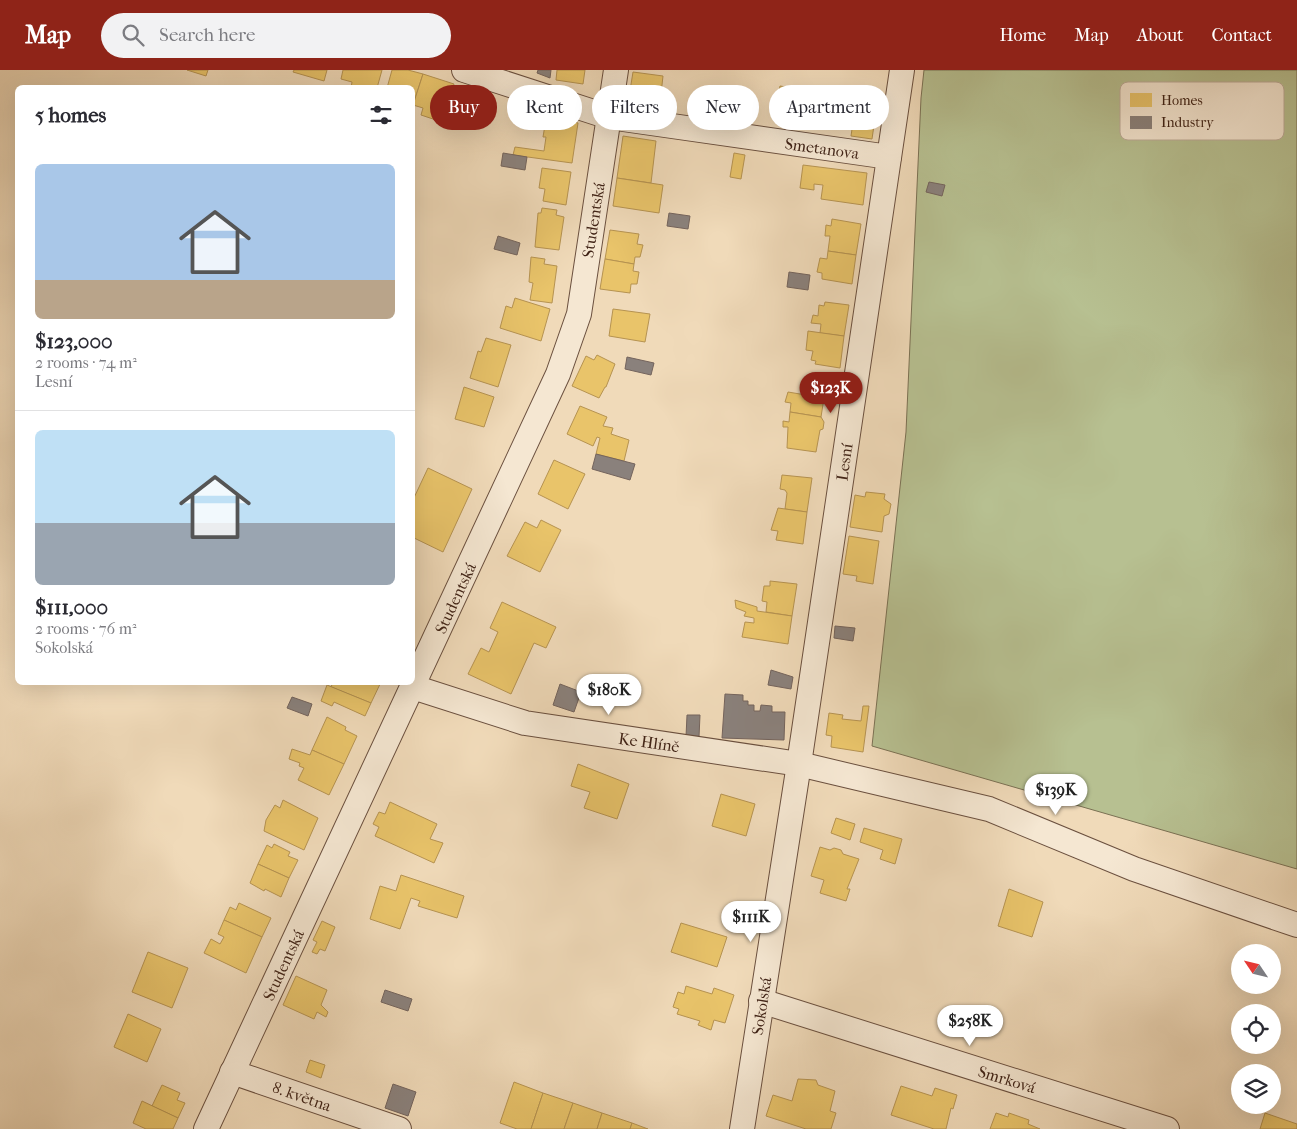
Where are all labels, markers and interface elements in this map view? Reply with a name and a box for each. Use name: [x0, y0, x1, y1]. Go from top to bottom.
search box: [101, 13, 451, 58]
text: Map: [25, 21, 71, 49]
icon: search: [119, 21, 147, 49]
text: Search here: [159, 24, 255, 46]
text: Home: [999, 25, 1046, 46]
text: Map: [1074, 25, 1109, 46]
text: About: [1137, 25, 1183, 46]
text: Contact: [1211, 25, 1272, 46]
legend: [1120, 82, 1284, 140]
chip: Buy: [430, 85, 497, 130]
chip: Rent: [507, 85, 582, 130]
chip: Filters: [592, 85, 677, 130]
chip: New: [687, 85, 759, 130]
chip: Apartment: [769, 85, 889, 130]
text: Homes: [1161, 92, 1203, 109]
icon: filters: [367, 101, 395, 129]
text: 5 homes: [35, 103, 106, 127]
text: Industry: [1161, 114, 1214, 131]
street label: Smetanova: [784, 134, 861, 163]
street label: Studentská: [578, 180, 609, 259]
icon: home: [170, 197, 260, 287]
text: $123,000: [35, 329, 113, 353]
text: 2 rooms · 74 m²: [35, 353, 137, 372]
text: Lesní: [35, 372, 73, 391]
pin: $123K: [796, 372, 866, 414]
text: $123K: [811, 378, 851, 397]
street label: Lesní: [832, 442, 857, 482]
icon: home: [170, 462, 260, 552]
street label: Studentská: [431, 559, 480, 637]
text: $111,000: [35, 595, 108, 619]
text: 2 rooms · 76 m²: [35, 619, 136, 638]
text: Sokolská: [35, 638, 93, 657]
pin: $180K: [574, 674, 644, 716]
text: $180K: [587, 680, 631, 699]
street label: Ke Hlíně: [617, 729, 681, 756]
pin: $139K: [1021, 774, 1091, 816]
text: $139K: [1035, 780, 1077, 799]
pin: $111K: [716, 900, 786, 943]
text: $111K: [732, 907, 770, 926]
street label: Studentská: [259, 926, 308, 1004]
north arrow: [1231, 944, 1281, 994]
map controls: [1231, 944, 1281, 1114]
street label: Sokolská: [748, 975, 776, 1036]
pin: $258K: [935, 1004, 1005, 1047]
button: locate: [1231, 1004, 1281, 1054]
text: $258K: [948, 1011, 992, 1030]
street label: Smrková: [976, 1062, 1039, 1097]
button: layers: [1231, 1064, 1281, 1114]
street label: 8. května: [270, 1078, 334, 1116]

